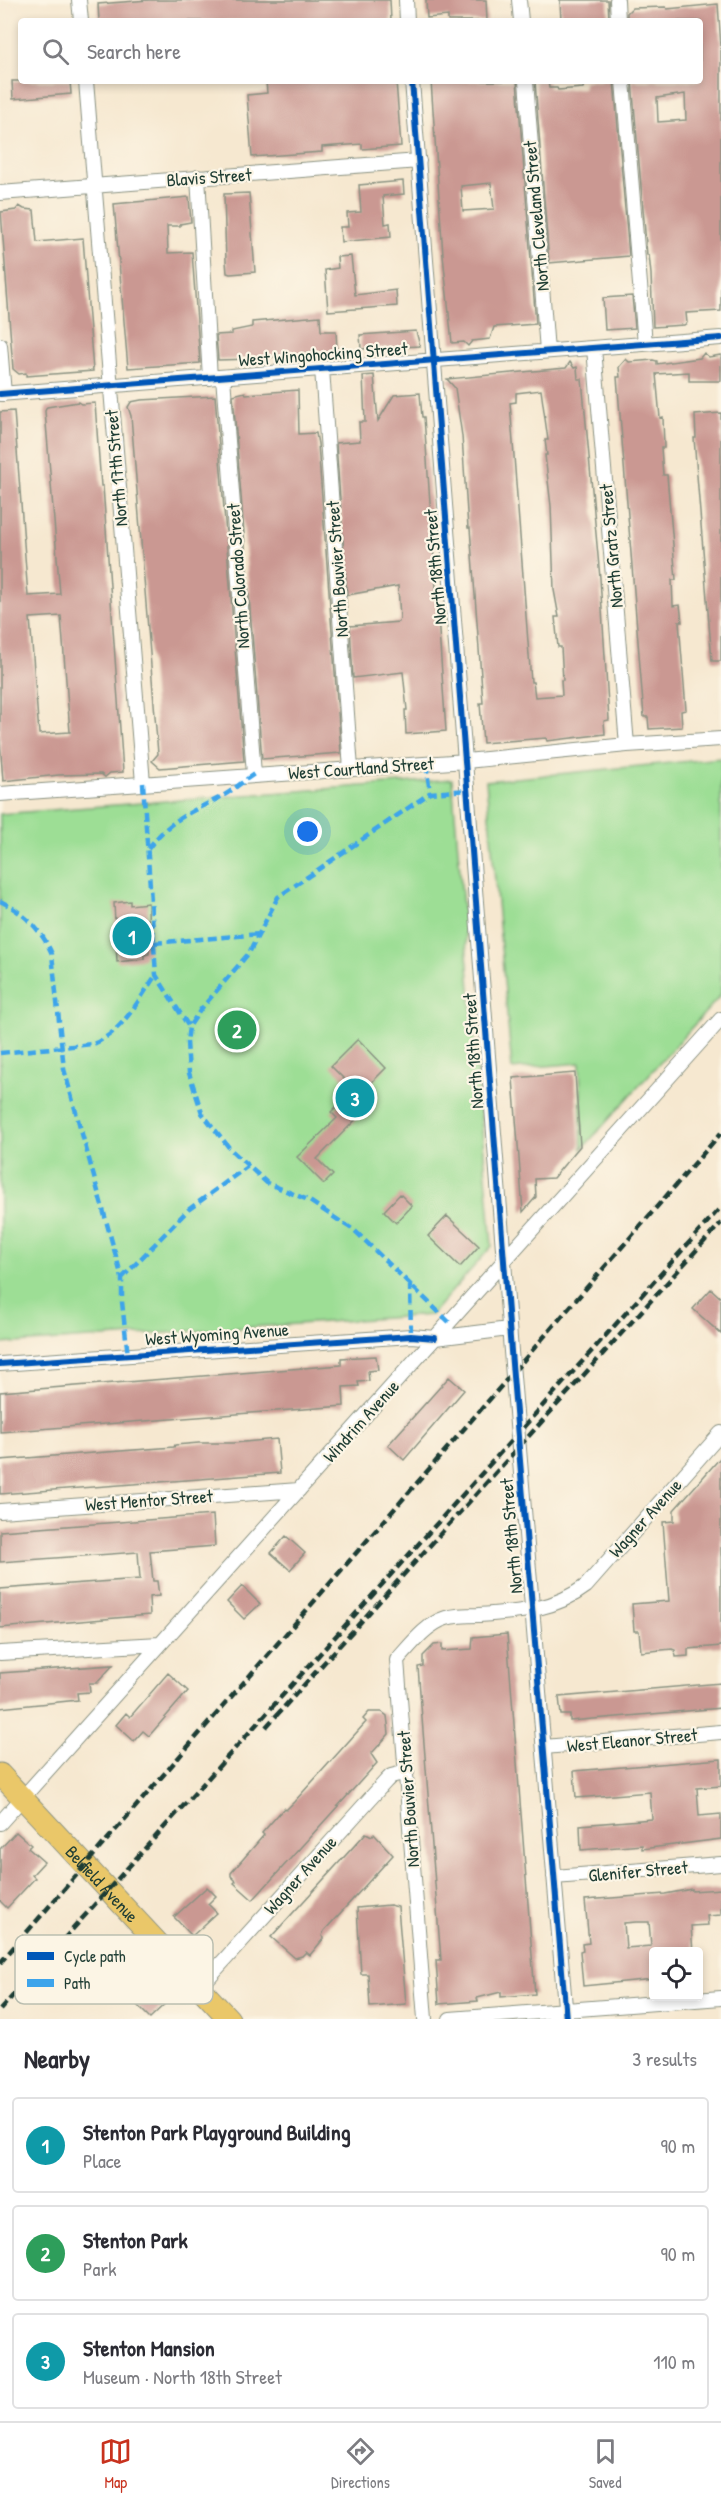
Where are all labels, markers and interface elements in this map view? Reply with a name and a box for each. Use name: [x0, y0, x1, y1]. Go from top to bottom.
search box: [18, 18, 703, 84]
icon: search: [39, 35, 72, 68]
text: Search here: [87, 36, 181, 66]
street label: North Cleveland Street: [517, 139, 555, 292]
street label: Blavis Street: [166, 162, 253, 192]
street label: West Wingohocking Street: [238, 336, 409, 372]
street label: North 17th Street: [98, 408, 134, 527]
street label: North Gratz Street: [593, 482, 629, 609]
street label: North Bouvier Street: [320, 499, 354, 638]
street label: North Colorado Street: [220, 502, 256, 649]
street label: North 18th Street: [417, 507, 452, 626]
street label: West Courtland Street: [287, 750, 435, 786]
your location: [293, 817, 322, 846]
pin: 1: [112, 914, 152, 958]
street label: North 18th Street: [456, 992, 490, 1110]
pin: 2: [218, 1008, 256, 1052]
pin: 3: [336, 1076, 374, 1120]
street label: West Wyoming Avenue: [144, 1317, 290, 1351]
street label: Windrim Avenue: [317, 1374, 405, 1468]
street label: Wagner Avenue: [603, 1473, 687, 1563]
street label: North 18th Street: [493, 1476, 528, 1595]
street label: West Mentor Street: [84, 1483, 214, 1517]
street label: West Eleanor Street: [566, 1722, 699, 1758]
street label: North Bouvier Street: [391, 1729, 425, 1868]
street label: Wagner Avenue: [258, 1830, 342, 1920]
street label: Belfield Avenue: [60, 1840, 145, 1928]
street label: Glenifer Street: [587, 1854, 689, 1888]
legend: [15, 1935, 213, 2004]
text: Cycle path: [64, 1945, 126, 1967]
map controls: [649, 1947, 703, 2001]
button: locate: [649, 1947, 703, 2001]
text: Path: [64, 1972, 90, 1994]
text: Nearby: [24, 2041, 90, 2076]
text: 3 results: [632, 2045, 697, 2072]
text: Stenton Park Playground Building: [83, 2117, 351, 2147]
text: 1: [42, 2132, 49, 2159]
text: 90 m: [661, 2132, 695, 2159]
text: Place: [83, 2147, 122, 2174]
text: Stenton Park: [83, 2225, 188, 2255]
text: 2: [41, 2240, 50, 2267]
text: 90 m: [661, 2240, 695, 2267]
text: Park: [83, 2255, 116, 2282]
text: Stenton Mansion: [83, 2333, 215, 2363]
text: 3: [41, 2348, 50, 2375]
text: 110 m: [653, 2348, 695, 2375]
text: Museum · North 18th Street: [83, 2363, 282, 2390]
tab: Map: [99, 2435, 132, 2493]
tab: Directions: [331, 2435, 390, 2493]
tab: Saved: [589, 2435, 622, 2493]

